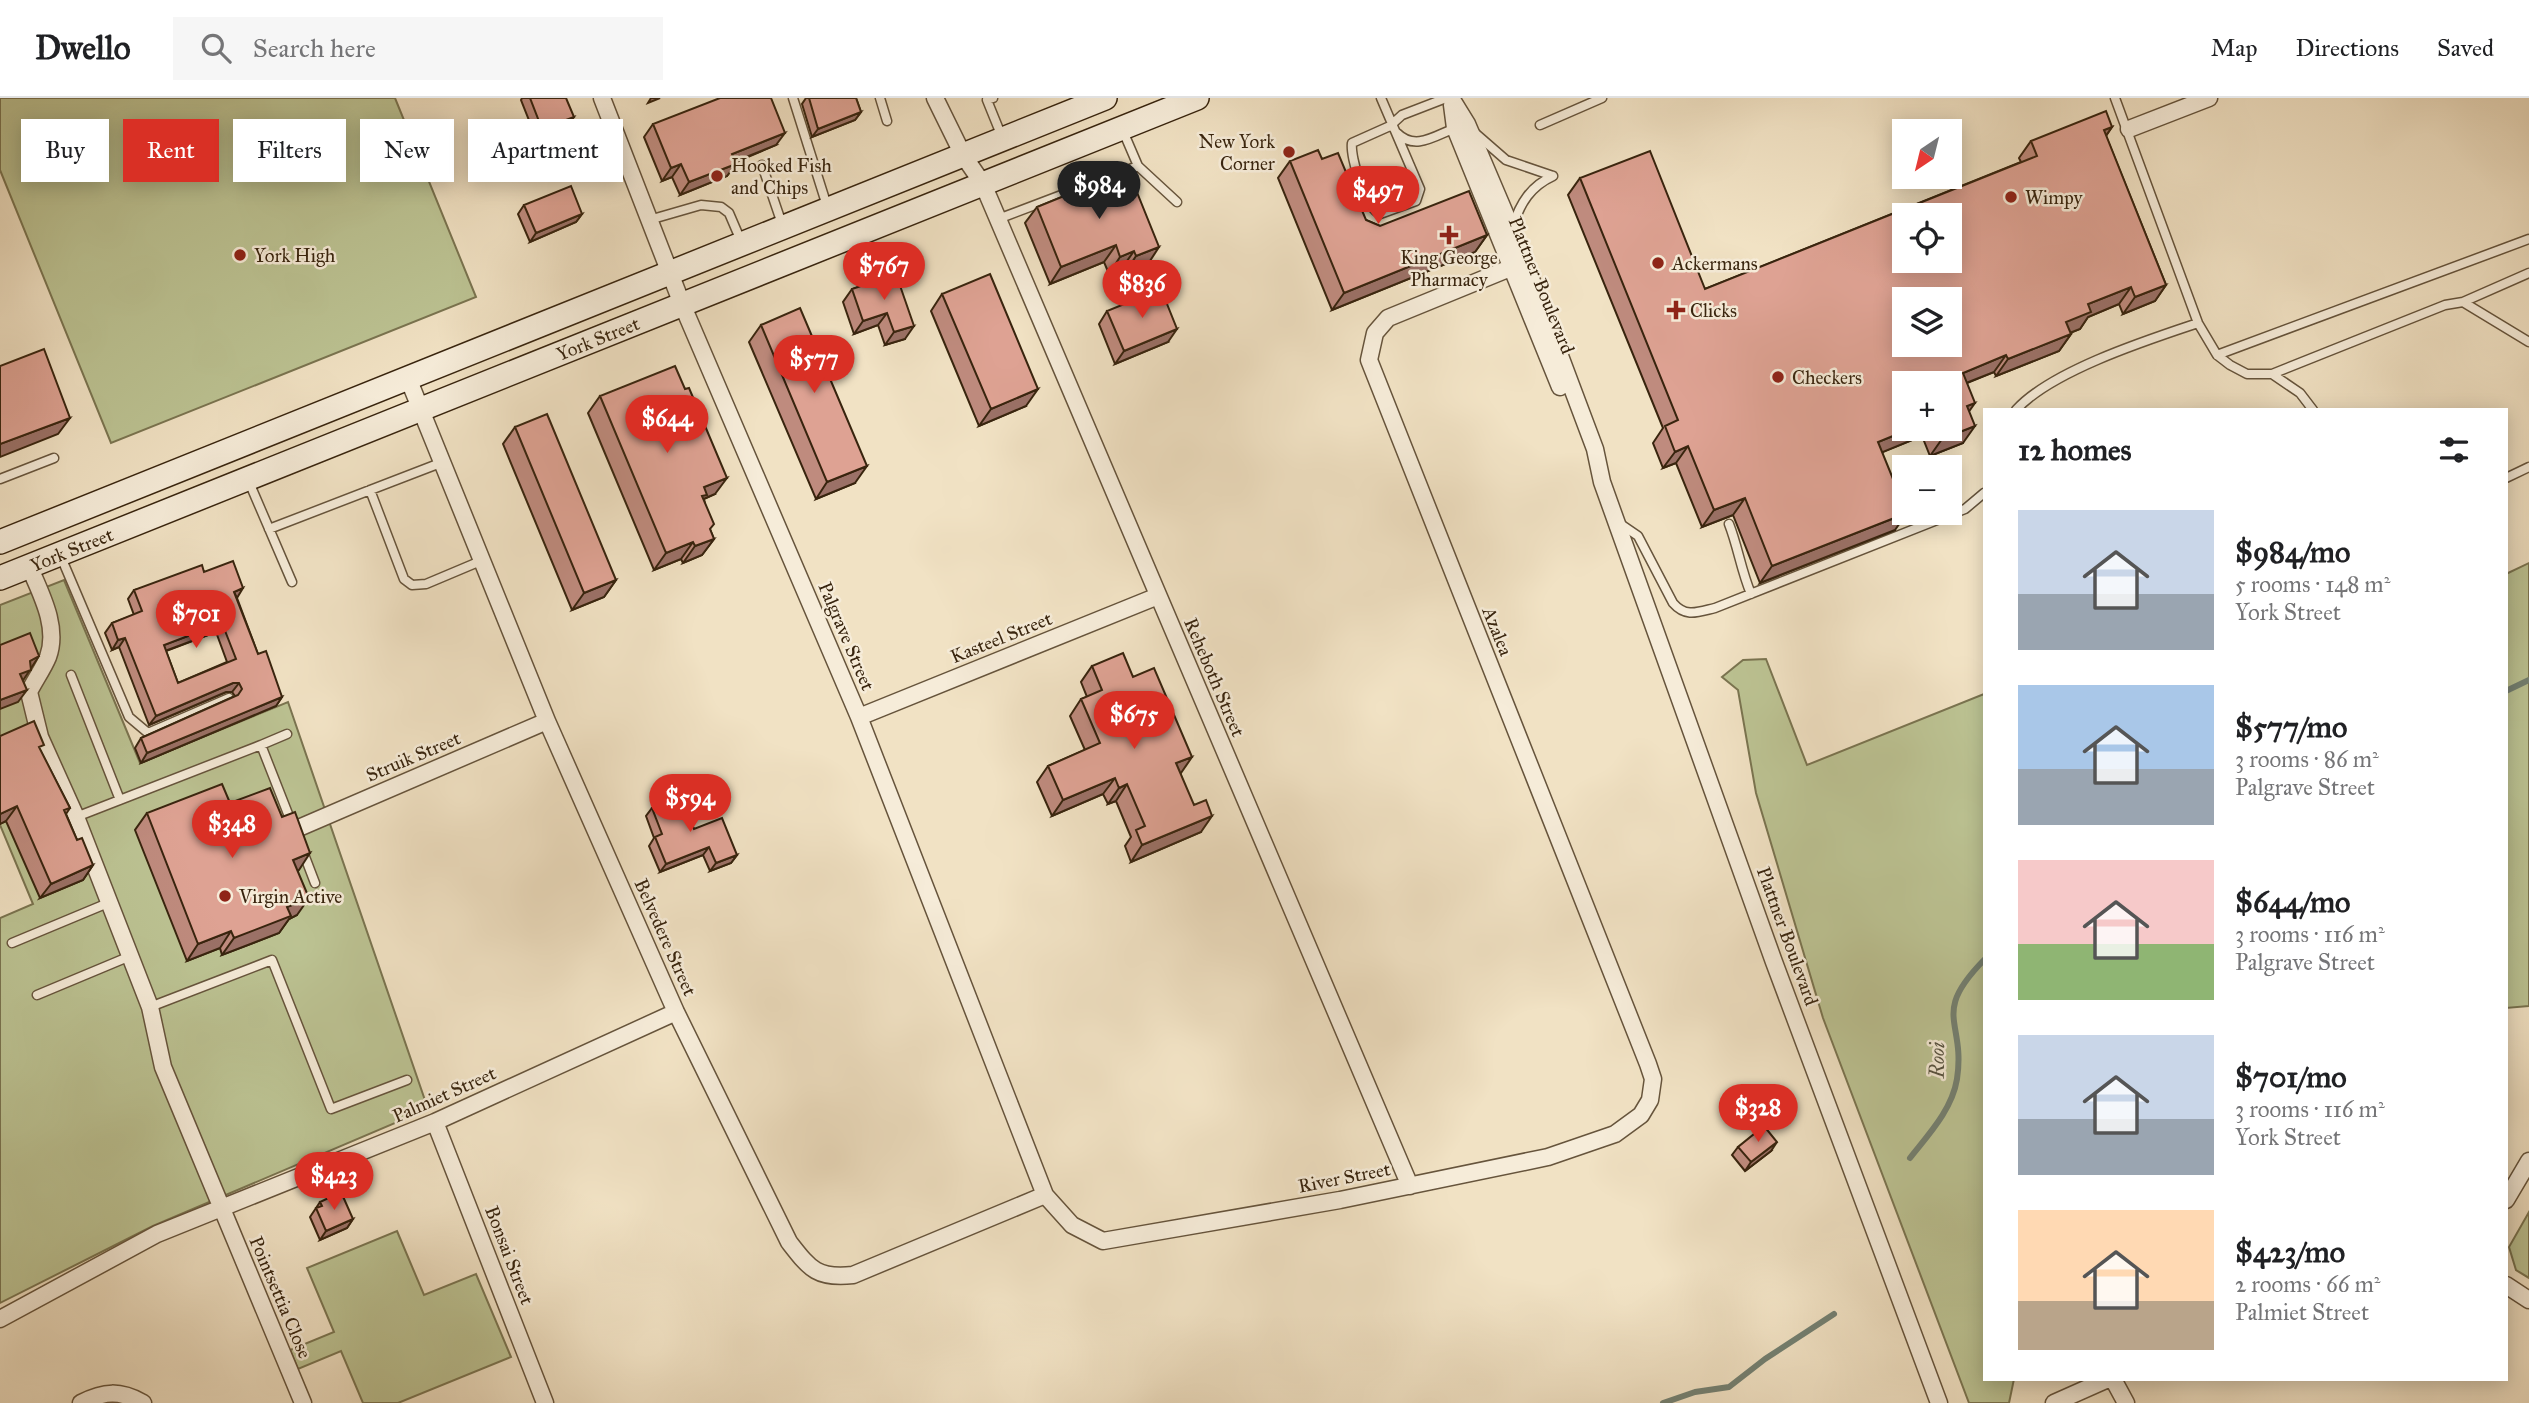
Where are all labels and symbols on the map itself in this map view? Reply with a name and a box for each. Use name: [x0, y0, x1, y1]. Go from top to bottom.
north arrow: [1892, 119, 1962, 189]
place label: New York Corner: [1199, 130, 1276, 175]
marker: New York Corner: [1281, 144, 1297, 160]
place label: Hooked Fish and Chips: [731, 154, 832, 199]
pin: $984: [1058, 162, 1140, 221]
pin: $497: [1337, 166, 1419, 226]
marker: Hooked Fish and Chips: [709, 168, 725, 184]
place label: Wimpy: [2025, 186, 2084, 209]
marker: Wimpy: [2003, 189, 2019, 205]
street label: Plattner Boulevard: [1504, 213, 1580, 358]
marker: King George Pharmacy: [1441, 227, 1457, 243]
pin: $767: [843, 242, 925, 302]
place label: York High: [254, 244, 336, 268]
place label: King George Pharmacy: [1400, 246, 1498, 291]
marker: York High: [232, 247, 248, 263]
place label: Ackermans: [1671, 252, 1758, 275]
marker: Ackermans: [1650, 255, 1666, 271]
pin: $836: [1101, 260, 1183, 320]
place label: Clicks: [1690, 299, 1737, 322]
marker: Clicks: [1668, 302, 1684, 318]
street label: York Street: [553, 312, 643, 366]
pin: $577: [773, 336, 855, 395]
place label: Checkers: [1792, 366, 1862, 389]
marker: Checkers: [1770, 369, 1786, 385]
pin: $644: [626, 396, 708, 455]
street label: York Street: [27, 523, 117, 577]
street label: Palgrave Street: [812, 578, 880, 695]
pin: $701: [155, 590, 237, 650]
street label: Azalea: [1477, 602, 1518, 660]
street label: Kasteel Street: [947, 607, 1056, 668]
street label: Reheboth Street: [1179, 614, 1250, 740]
pin: $675: [1093, 692, 1175, 751]
street label: Struik Street: [363, 726, 464, 787]
pin: $594: [649, 774, 731, 834]
pin: $348: [191, 800, 273, 860]
street label: Plattner Boulevard: [1752, 864, 1823, 1009]
street label: Belvedere Street: [629, 875, 702, 1000]
place label: Virgin Active: [238, 885, 342, 909]
marker: Virgin Active: [217, 888, 233, 904]
water label: Rooi: [1924, 1042, 1950, 1079]
street label: Palmiet Street: [389, 1061, 500, 1127]
pin: $328: [1717, 1084, 1799, 1144]
pin: $423: [293, 1152, 375, 1212]
street label: River Street: [1296, 1157, 1392, 1198]
street label: Bonsai Street: [480, 1202, 539, 1308]
street label: Pointsettia Close: [244, 1233, 317, 1362]

